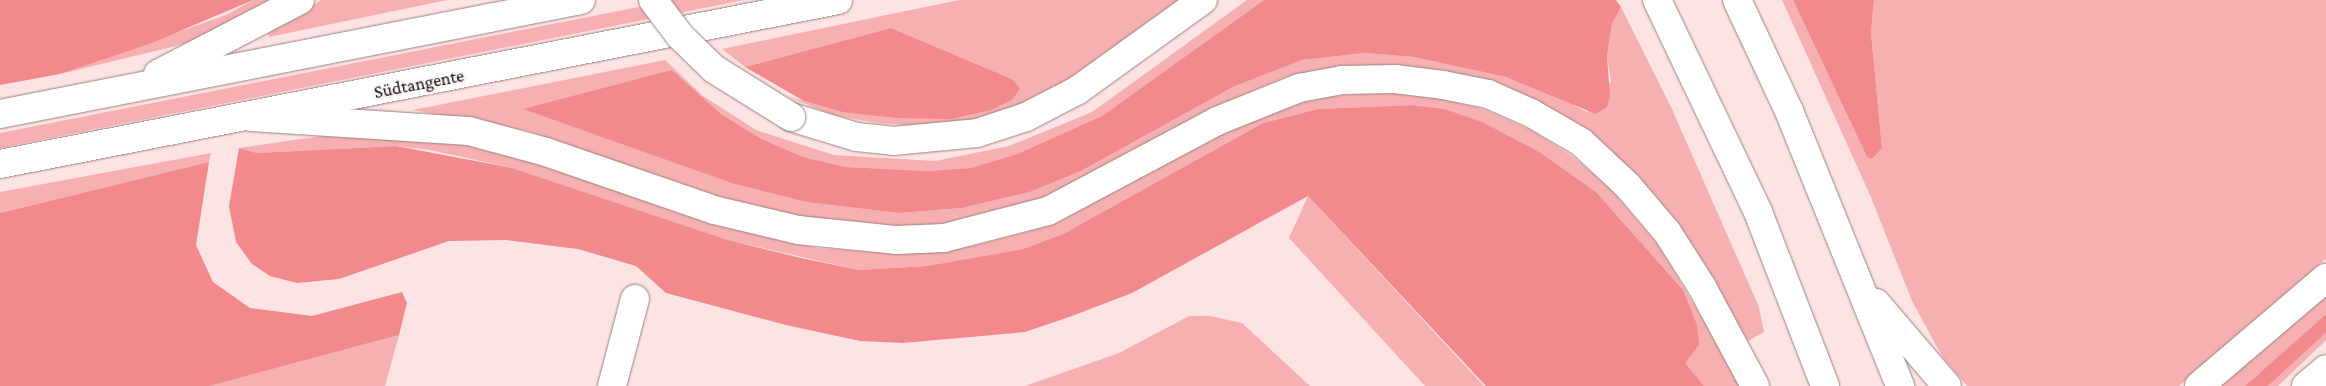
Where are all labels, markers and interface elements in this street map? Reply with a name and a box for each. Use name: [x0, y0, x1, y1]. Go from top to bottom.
street label: Südtangente: [372, 65, 466, 103]

